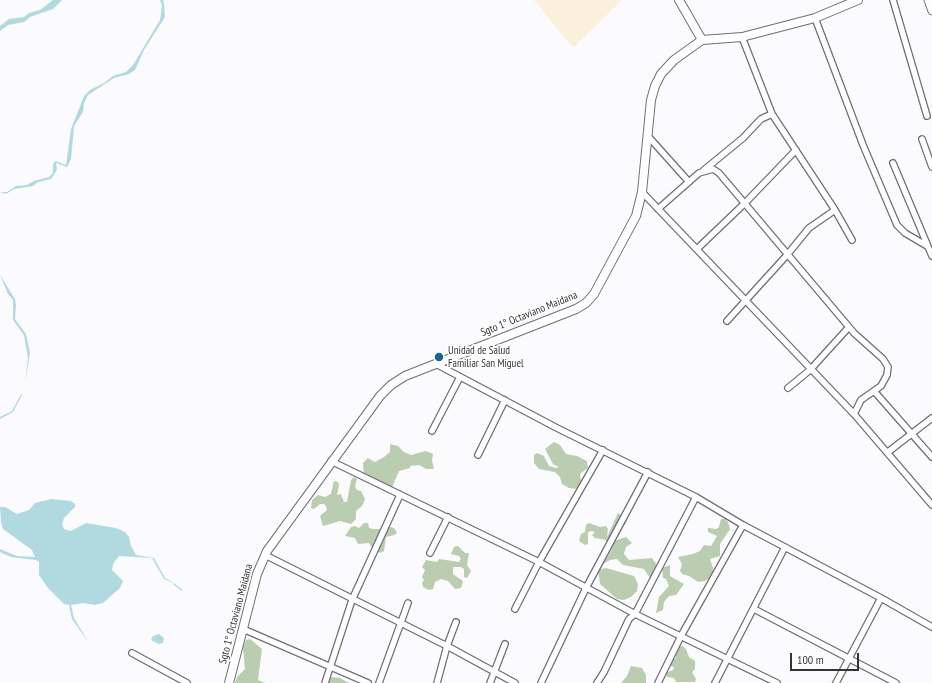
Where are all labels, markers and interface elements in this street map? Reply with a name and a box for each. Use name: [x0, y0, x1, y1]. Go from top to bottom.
street label: Sgto 1° Octaviano Maidana: [479, 289, 579, 339]
place label: Unidad de Salud Familiar San Miguel: [448, 344, 523, 370]
marker: Unidad de Salud Familiar San Miguel: [433, 351, 445, 363]
street label: Sgto 1° Octaviano Maidana: [216, 563, 256, 665]
scale bar: [792, 645, 861, 671]
text: 100 m: [797, 652, 824, 667]

